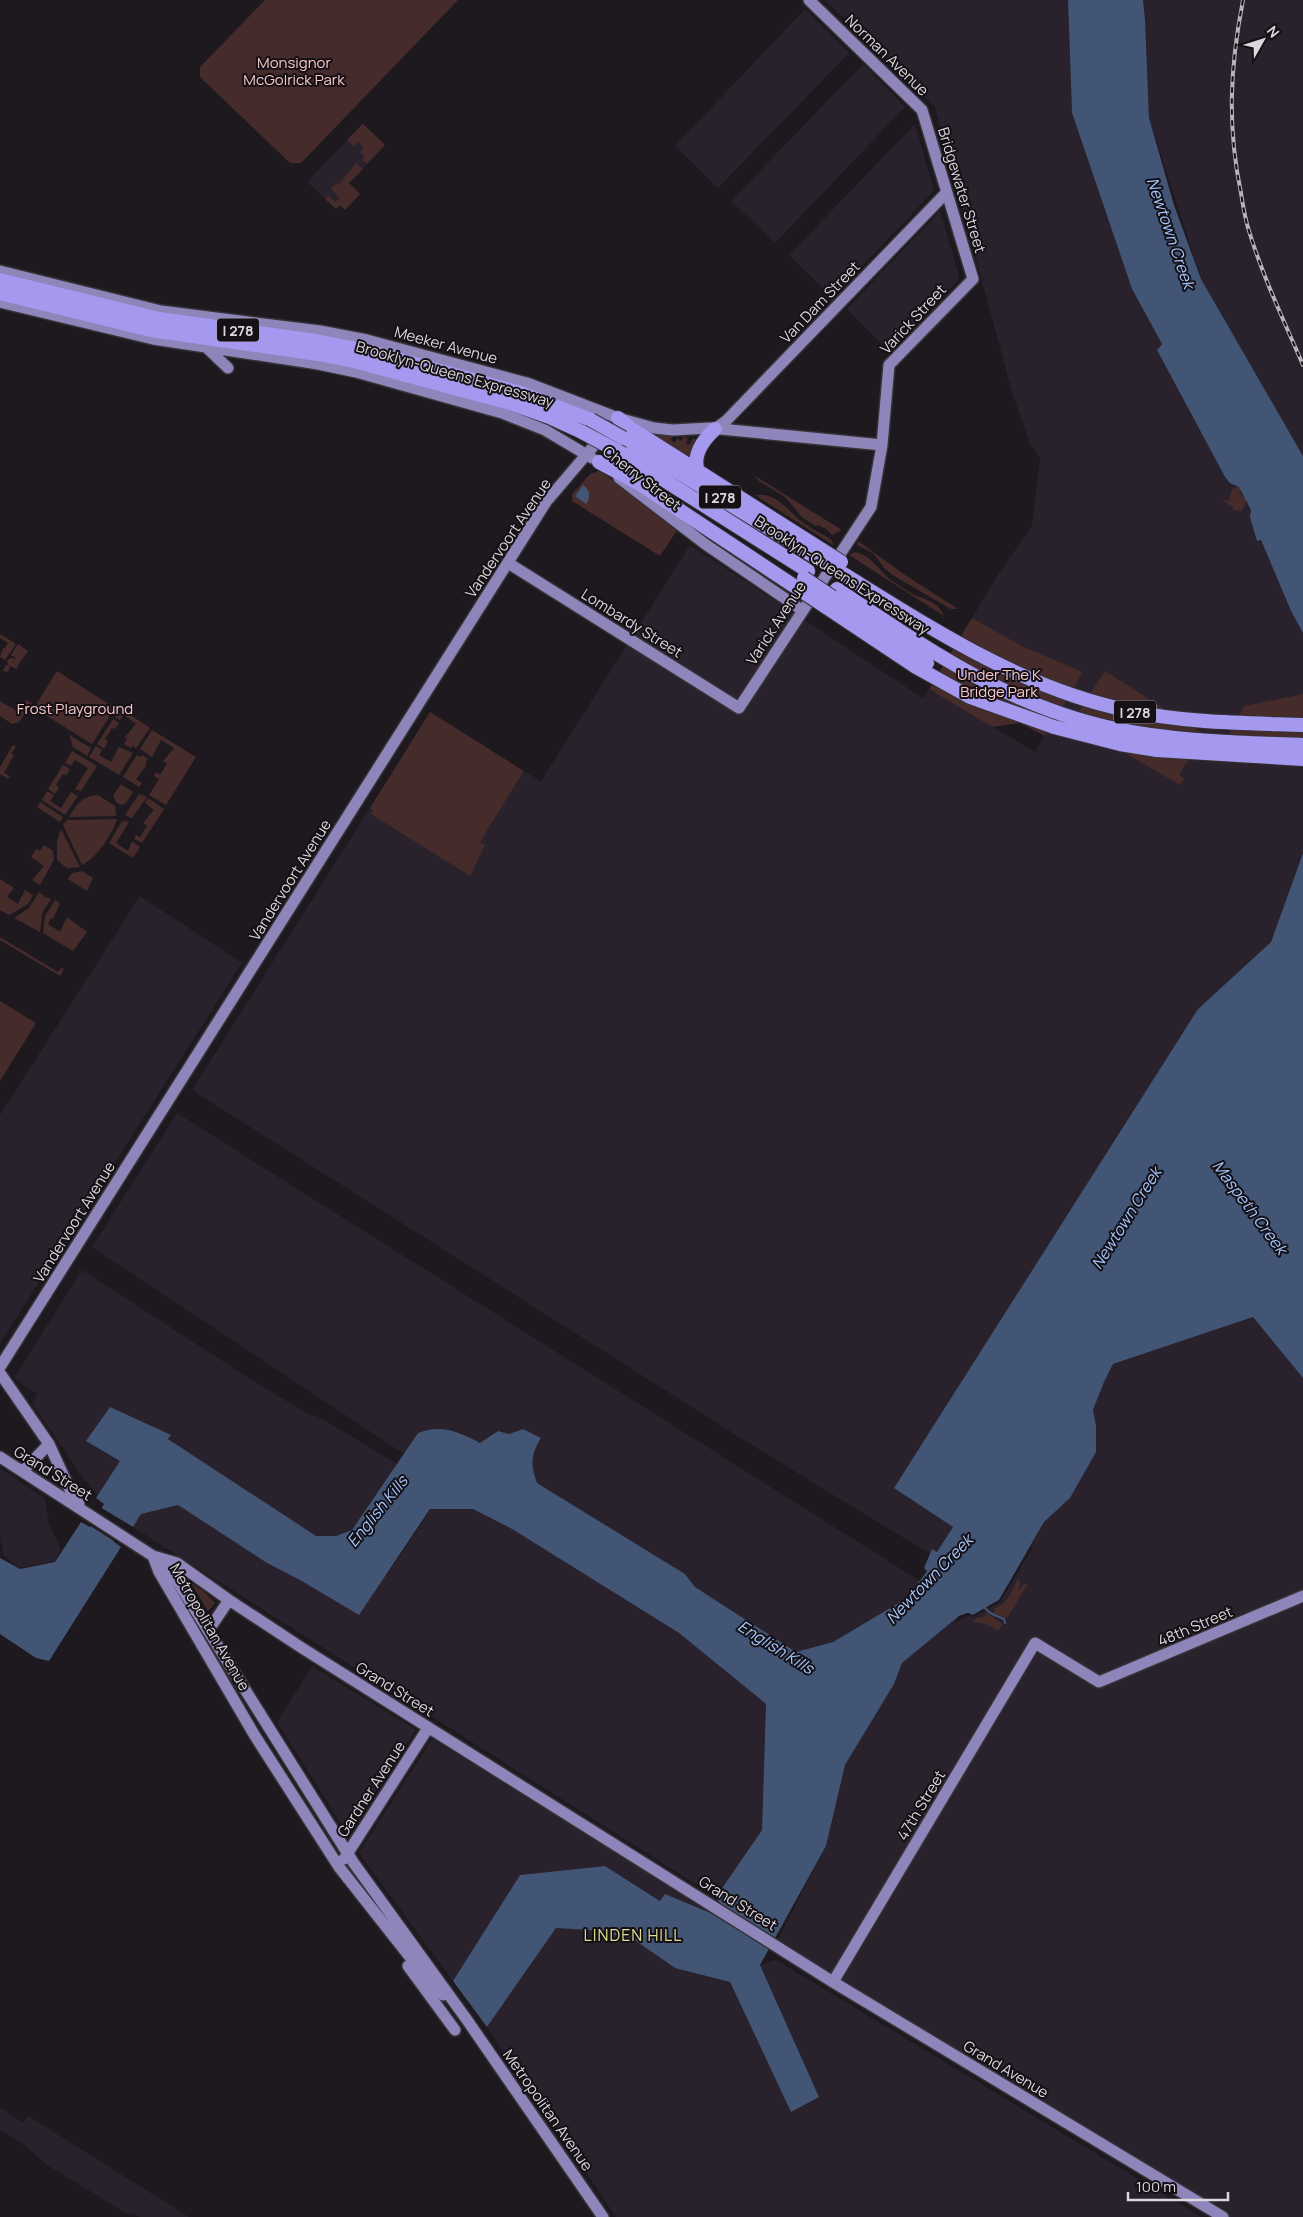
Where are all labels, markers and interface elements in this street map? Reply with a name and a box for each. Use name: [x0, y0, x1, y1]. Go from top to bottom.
street label: Norman Avenue: [841, 10, 934, 101]
north arrow: [1238, 15, 1288, 65]
text: N: [1263, 22, 1284, 41]
park label: Monsignor McGolrick Park: [243, 52, 345, 90]
street label: Bridgewater Street: [933, 124, 991, 256]
water label: Newtown Creek: [1142, 174, 1201, 293]
street label: Van Dam Street: [775, 256, 865, 348]
street label: Varick Street: [875, 280, 951, 358]
road number: I 278: [217, 318, 259, 342]
street label: Meeker Avenue: [392, 321, 500, 369]
street label: Brooklyn-Queens Expressway: [354, 336, 556, 412]
street label: Cherry Street: [598, 441, 686, 515]
street label: Vandervoort Avenue: [460, 474, 556, 602]
road number: I 278: [699, 486, 741, 508]
street label: Brooklyn-Queens Expressway: [750, 510, 934, 640]
street label: Varick Avenue: [741, 577, 811, 669]
street label: Lombardy Street: [577, 583, 687, 663]
park label: Under The K Bridge Park: [957, 664, 1041, 702]
park label: Frost Playground: [17, 698, 133, 719]
road number: I 278: [1114, 700, 1156, 724]
street label: Vandervoort Avenue: [244, 815, 336, 945]
water label: Maspeth Creek: [1207, 1156, 1294, 1260]
street label: Vandervoort Avenue: [28, 1157, 120, 1287]
water label: Newtown Creek: [1086, 1161, 1167, 1273]
street label: Grand Street: [10, 1441, 96, 1505]
water label: English Kills: [341, 1470, 414, 1551]
water label: Newtown Creek: [881, 1528, 979, 1628]
street label: Metropolitan Avenue: [165, 1559, 255, 1695]
street label: 48th Street: [1154, 1601, 1236, 1651]
water label: English Kills: [734, 1615, 820, 1680]
street label: Grand Street: [352, 1657, 438, 1721]
street label: Gardner Avenue: [332, 1737, 410, 1841]
street label: 47th Street: [892, 1766, 950, 1844]
street label: Grand Street: [695, 1871, 781, 1935]
district label: LINDEN HILL: [584, 1924, 682, 1946]
street label: Grand Avenue: [959, 2035, 1053, 2103]
street label: Metropolitan Avenue: [498, 2045, 598, 2175]
scale bar: [1128, 2170, 1228, 2202]
text: 100 m: [1136, 2176, 1176, 2197]

